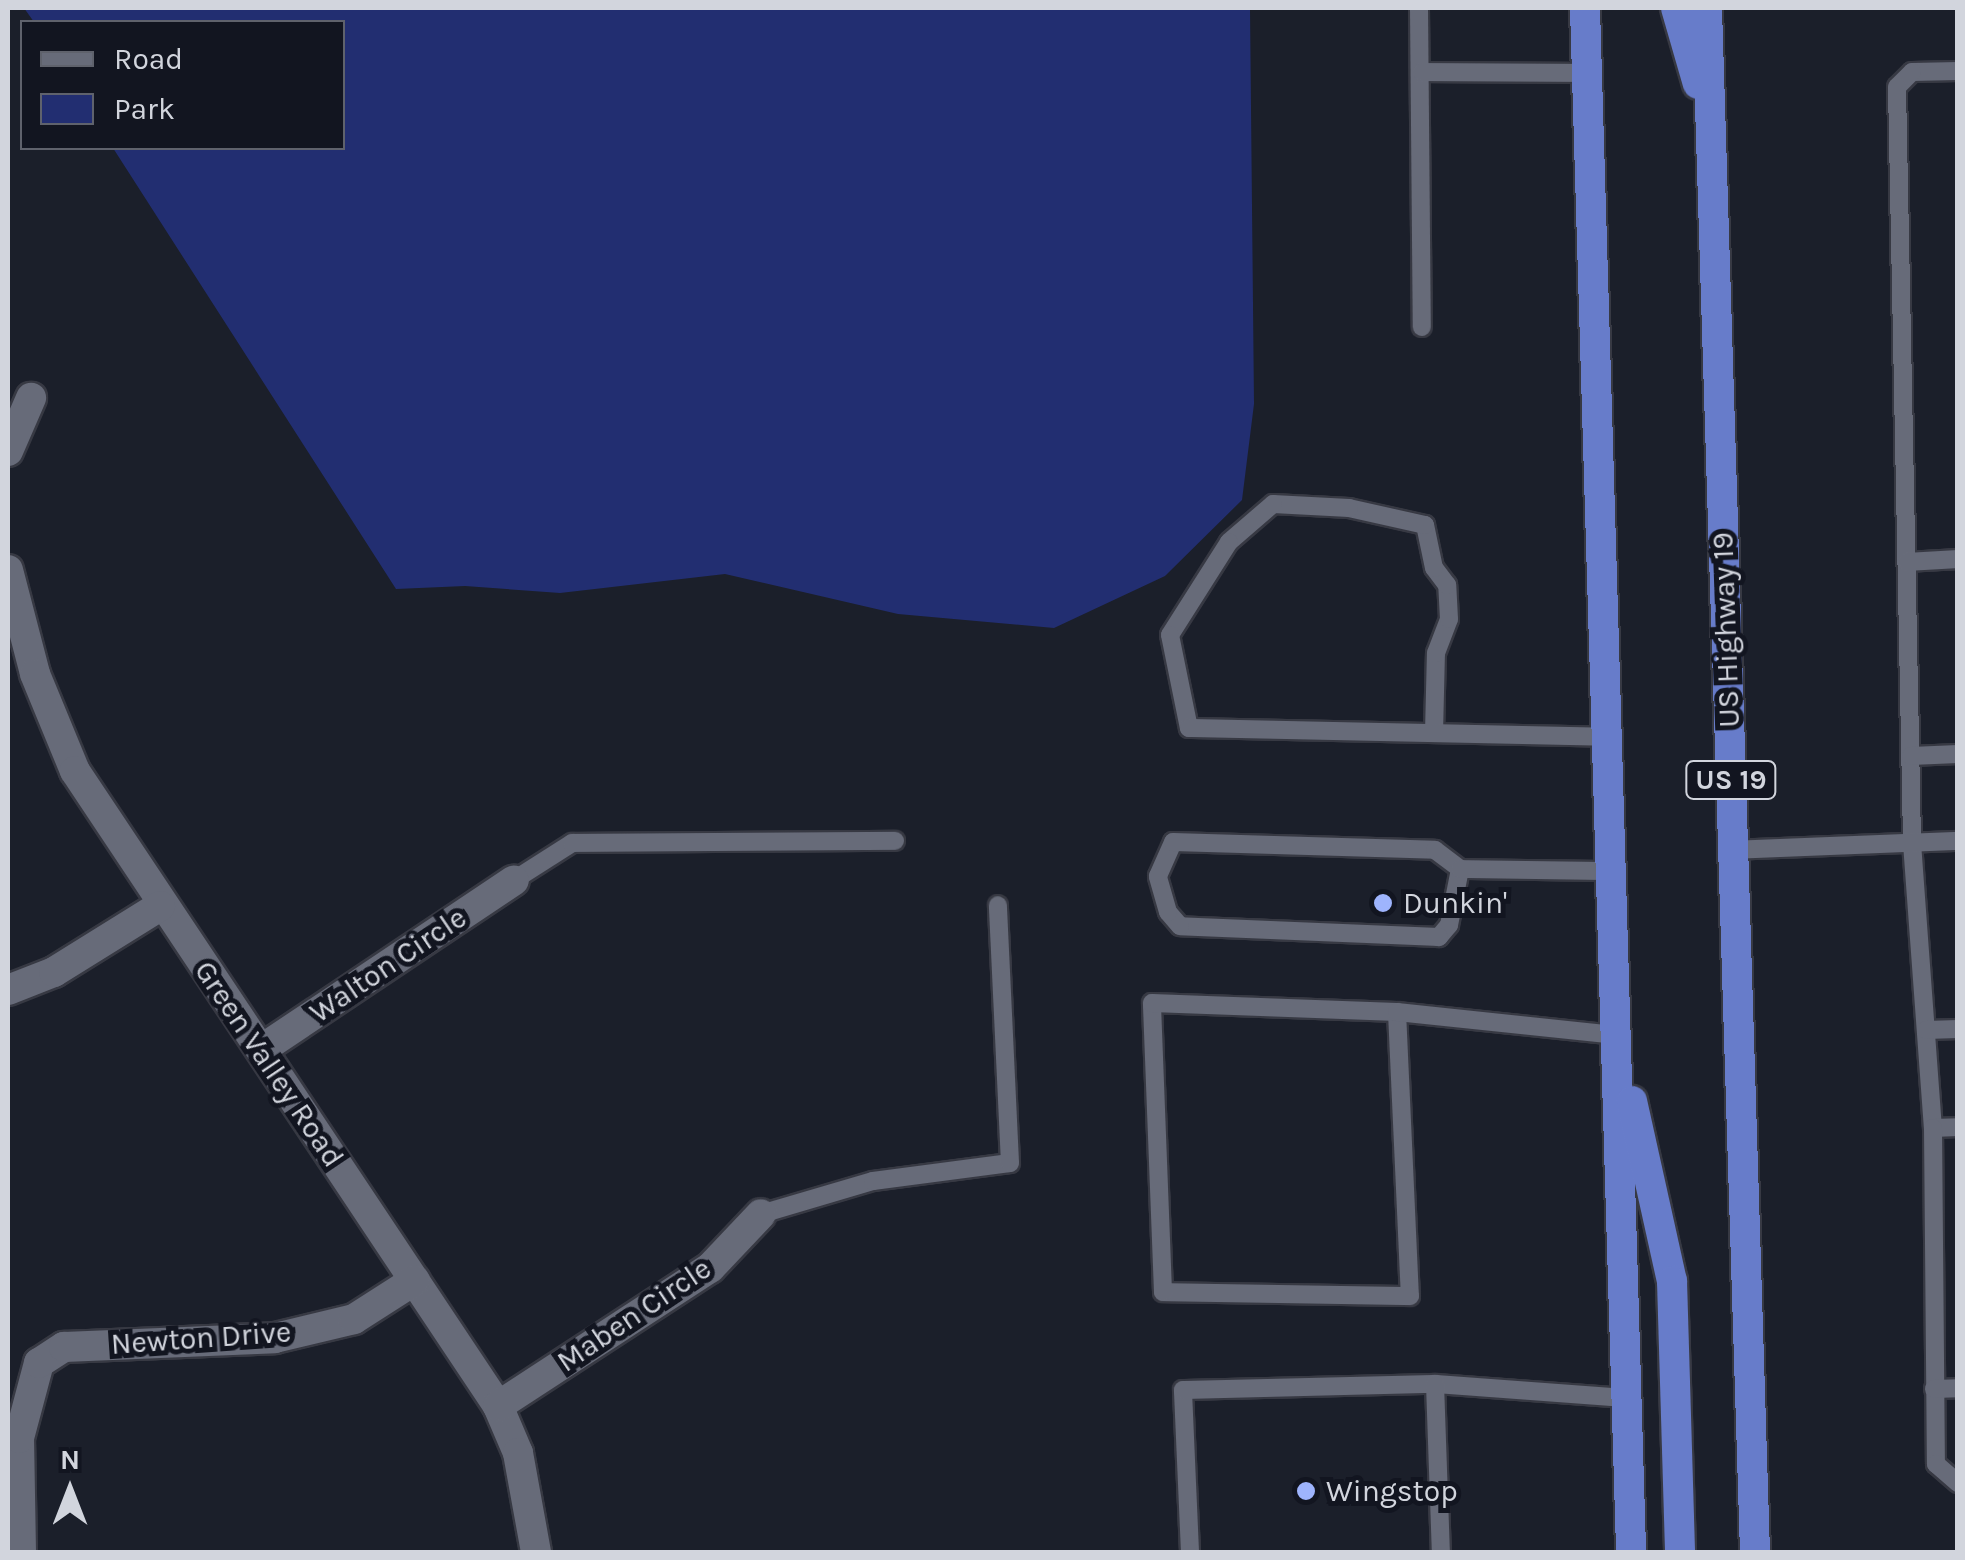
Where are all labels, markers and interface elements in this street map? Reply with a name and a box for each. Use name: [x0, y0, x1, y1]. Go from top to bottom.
legend: [20, 20, 345, 150]
text: Road: [114, 41, 183, 77]
text: Park: [114, 91, 175, 127]
street label: US Highway 19: [1705, 532, 1747, 728]
road number: US 19: [1684, 757, 1778, 803]
place label: Dunkin': [1403, 885, 1507, 921]
marker: Dunkin': [1372, 892, 1394, 914]
street label: Walton Circle: [303, 899, 473, 1031]
street label: Green Valley Road: [187, 954, 351, 1174]
street label: Maben Circle: [550, 1250, 718, 1380]
street label: Newton Drive: [110, 1314, 292, 1362]
north arrow: [20, 1440, 120, 1540]
text: N: [60, 1443, 80, 1476]
place label: Wingstop: [1326, 1473, 1458, 1509]
marker: Wingstop: [1295, 1480, 1317, 1502]

